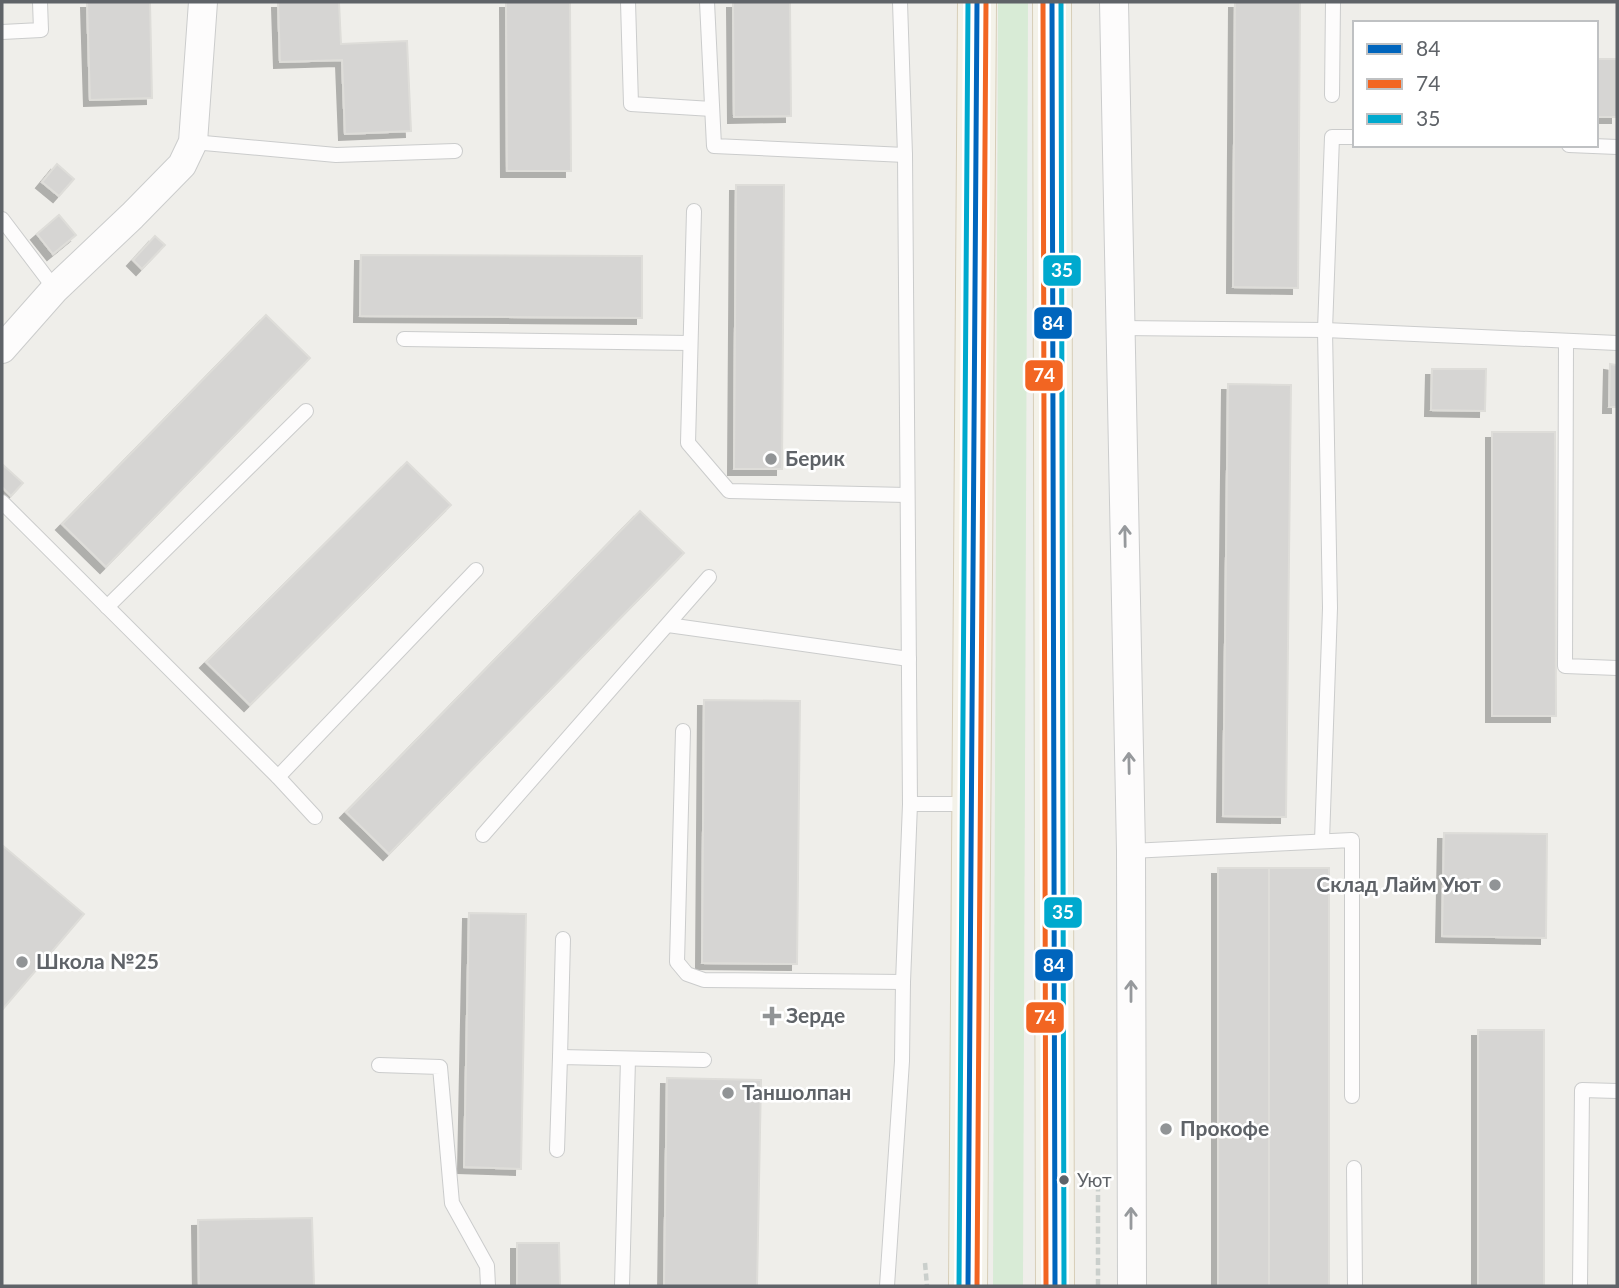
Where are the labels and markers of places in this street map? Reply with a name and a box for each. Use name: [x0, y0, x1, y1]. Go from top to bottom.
place label: Берик: [785, 445, 846, 470]
marker: Берик: [763, 451, 779, 467]
place label: Склад Лайм Уют: [1316, 871, 1481, 896]
marker: Склад Лайм Уют: [1487, 877, 1503, 893]
place label: Школа №25: [36, 948, 159, 973]
marker: Школа №25: [14, 954, 30, 970]
place label: Зерде: [786, 1002, 845, 1027]
marker: Зерде: [764, 1008, 780, 1024]
place label: Таншолпан: [742, 1079, 851, 1104]
marker: Таншолпан: [720, 1085, 736, 1101]
place label: Прокофе: [1180, 1115, 1269, 1140]
marker: Прокофе: [1158, 1121, 1174, 1137]
place label: Уют: [1077, 1168, 1112, 1191]
marker: Уют: [1057, 1173, 1071, 1187]

